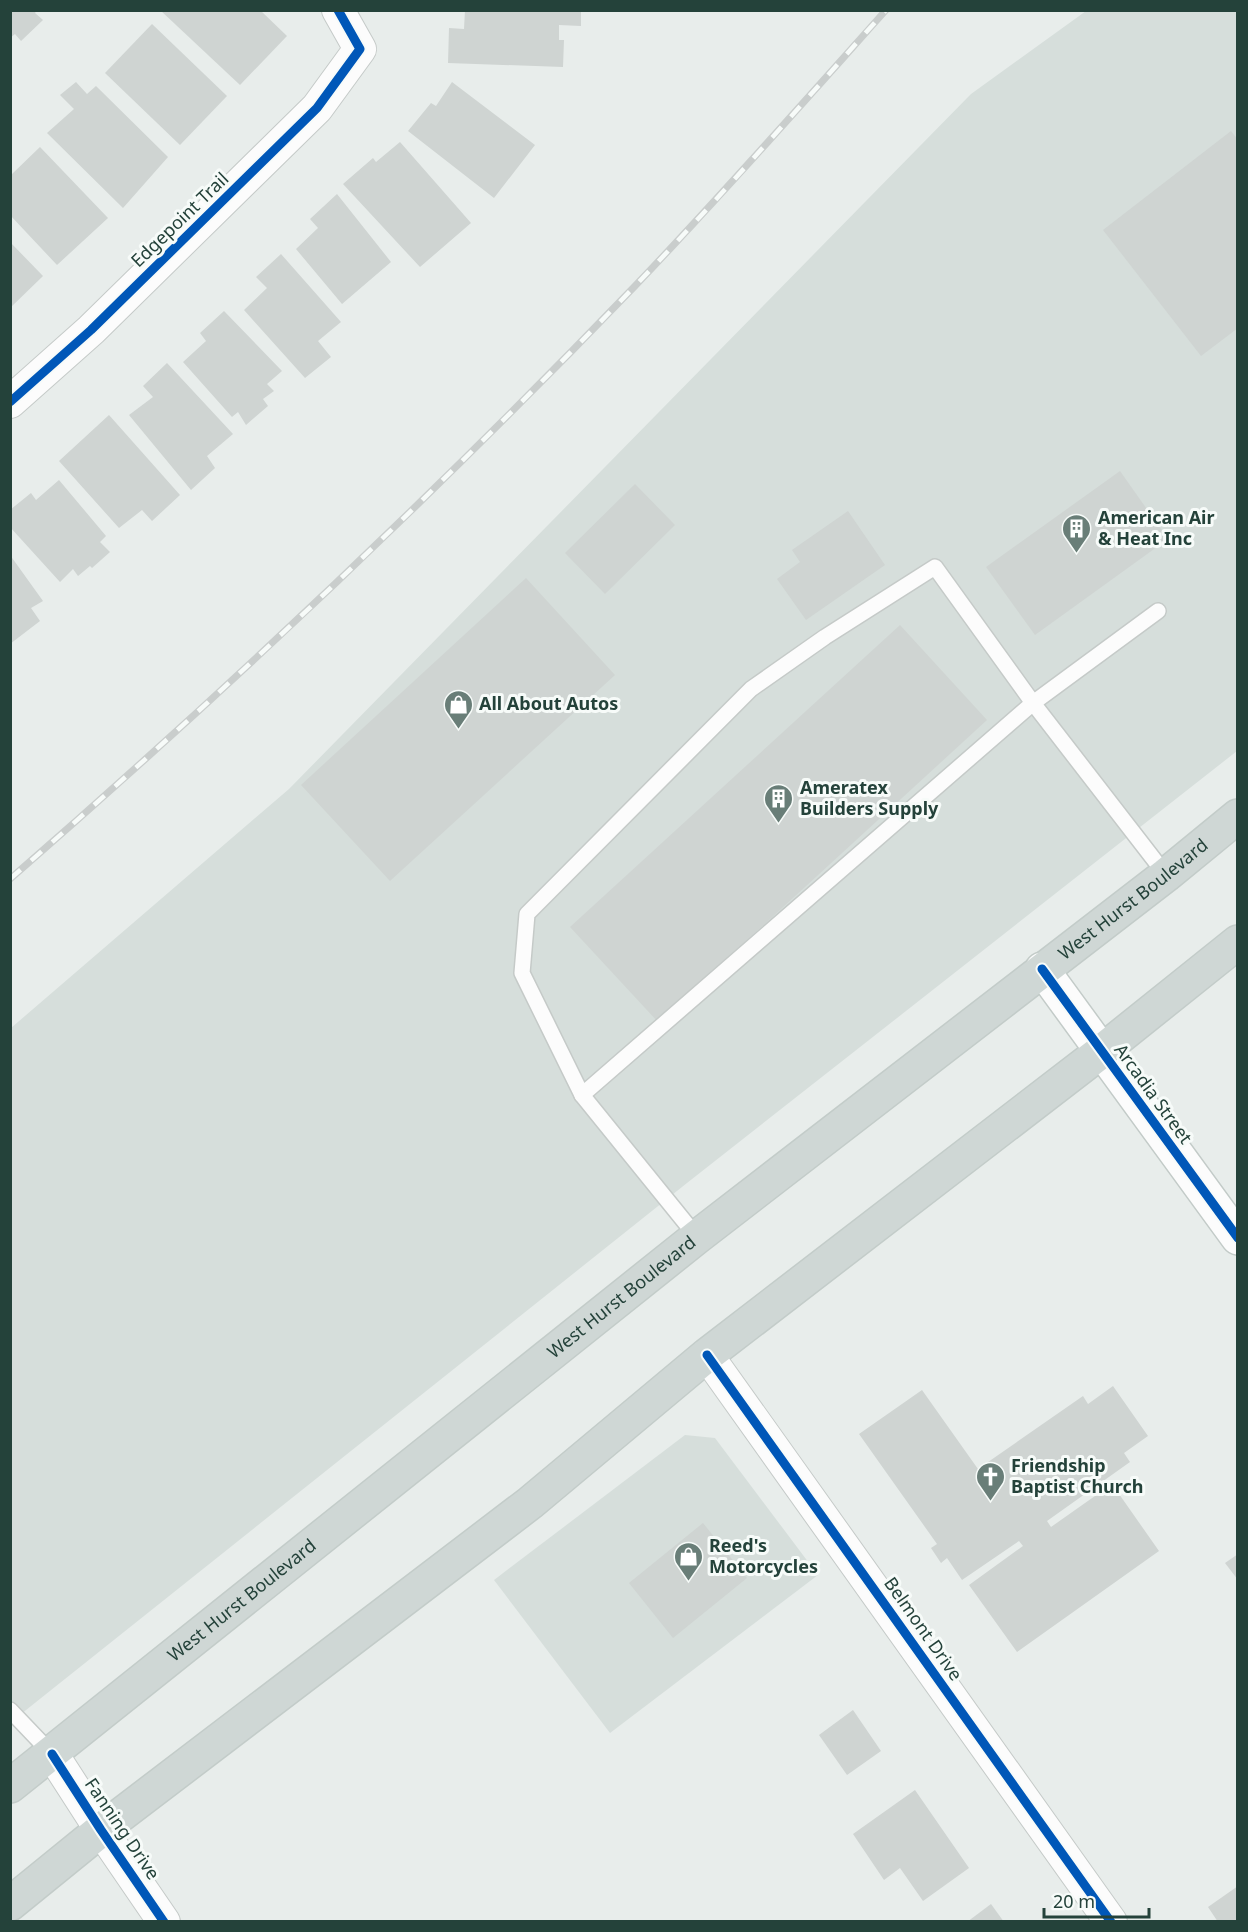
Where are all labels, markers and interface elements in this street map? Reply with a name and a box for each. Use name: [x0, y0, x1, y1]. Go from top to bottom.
street label: Edgepoint Trail: [125, 167, 233, 272]
place label: American Air & Heat Inc: [1098, 505, 1215, 550]
building icon: American Air & Heat Inc: [1061, 512, 1093, 554]
shop icon: All About Autos: [442, 688, 474, 730]
place label: All About Autos: [479, 691, 618, 715]
place label: Ameratex Builders Supply: [800, 775, 939, 820]
building icon: Ameratex Builders Supply: [763, 782, 795, 824]
street label: West Hurst Boulevard: [1053, 833, 1212, 965]
street label: Arcadia Street: [1109, 1039, 1199, 1149]
street label: West Hurst Boulevard: [542, 1230, 700, 1363]
place label: Friendship Baptist Church: [1011, 1453, 1143, 1498]
church icon: Friendship Baptist Church: [974, 1460, 1006, 1502]
street label: West Hurst Boulevard: [162, 1533, 321, 1667]
place label: Reed's Motorcycles: [709, 1533, 818, 1578]
shop icon: Reed's Motorcycles: [672, 1540, 704, 1582]
street label: Belmont Drive: [879, 1572, 968, 1685]
street label: Fanning Drive: [80, 1773, 166, 1884]
scale bar: [1044, 1881, 1149, 1919]
text: 20 m: [1053, 1889, 1095, 1913]

